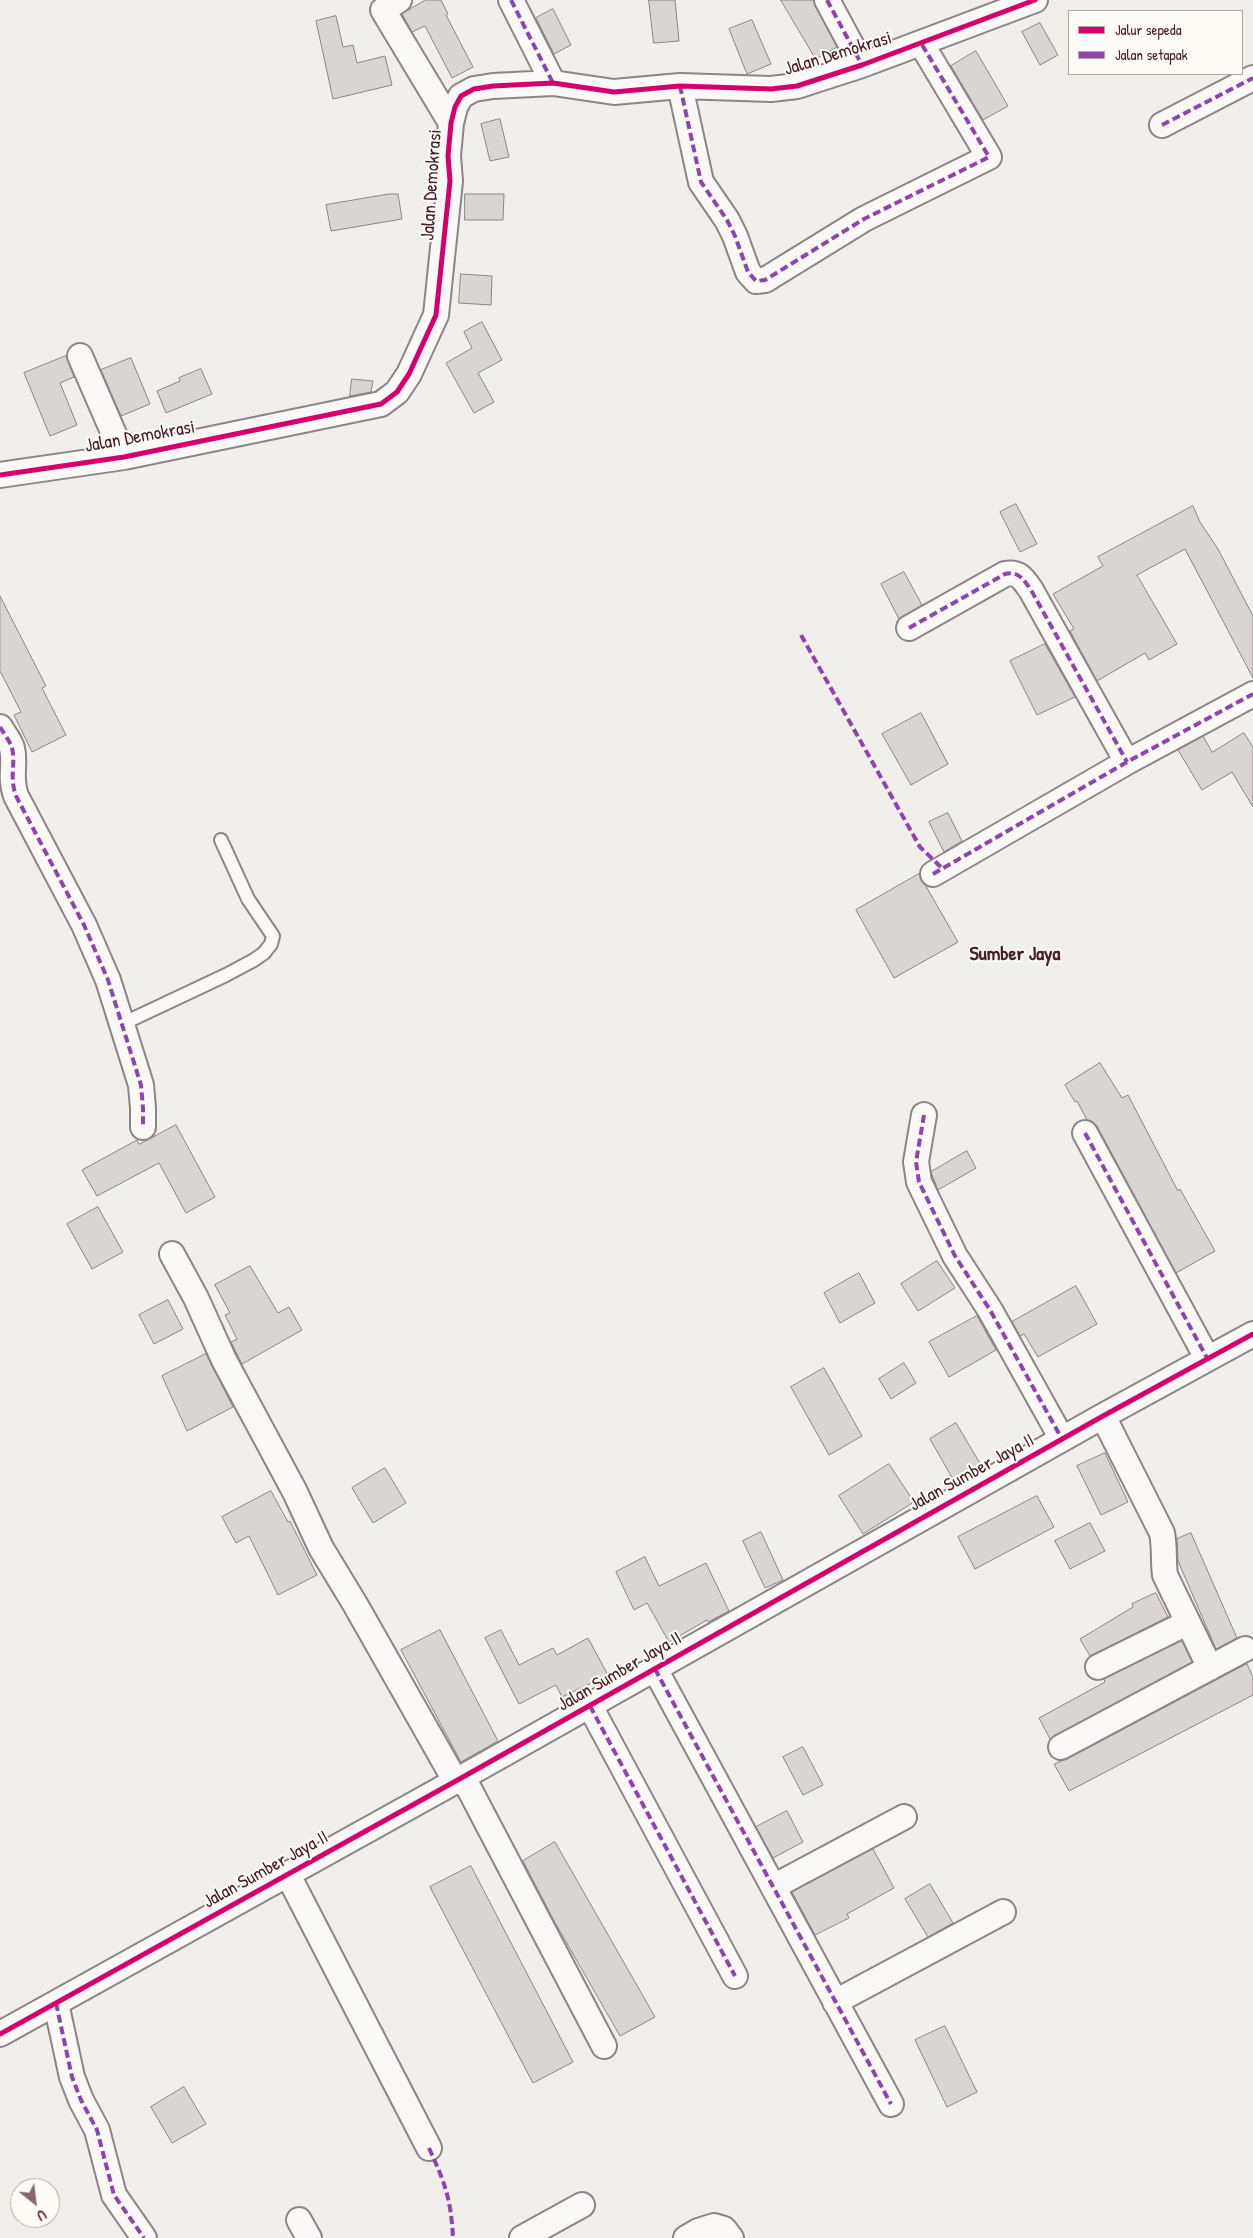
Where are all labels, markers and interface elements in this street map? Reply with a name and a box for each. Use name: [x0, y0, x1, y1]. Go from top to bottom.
legend: [1068, 10, 1243, 75]
text: Jalur sepeda: [1115, 19, 1182, 40]
street label: Jalan Demokrasi: [781, 27, 895, 81]
text: Jalan setapak: [1115, 44, 1188, 65]
street label: Jalan Demokrasi: [417, 129, 447, 241]
street label: Jalan Demokrasi: [83, 416, 197, 458]
district label: Sumber Jaya: [970, 943, 1060, 967]
street label: Jalan Sumber Jaya II: [905, 1429, 1039, 1517]
street label: Jalan Sumber Jaya II: [554, 1627, 686, 1717]
street label: Jalan Sumber Jaya II: [199, 1826, 333, 1914]
north arrow: [10, 2178, 60, 2228]
text: U: [34, 2206, 50, 2226]

